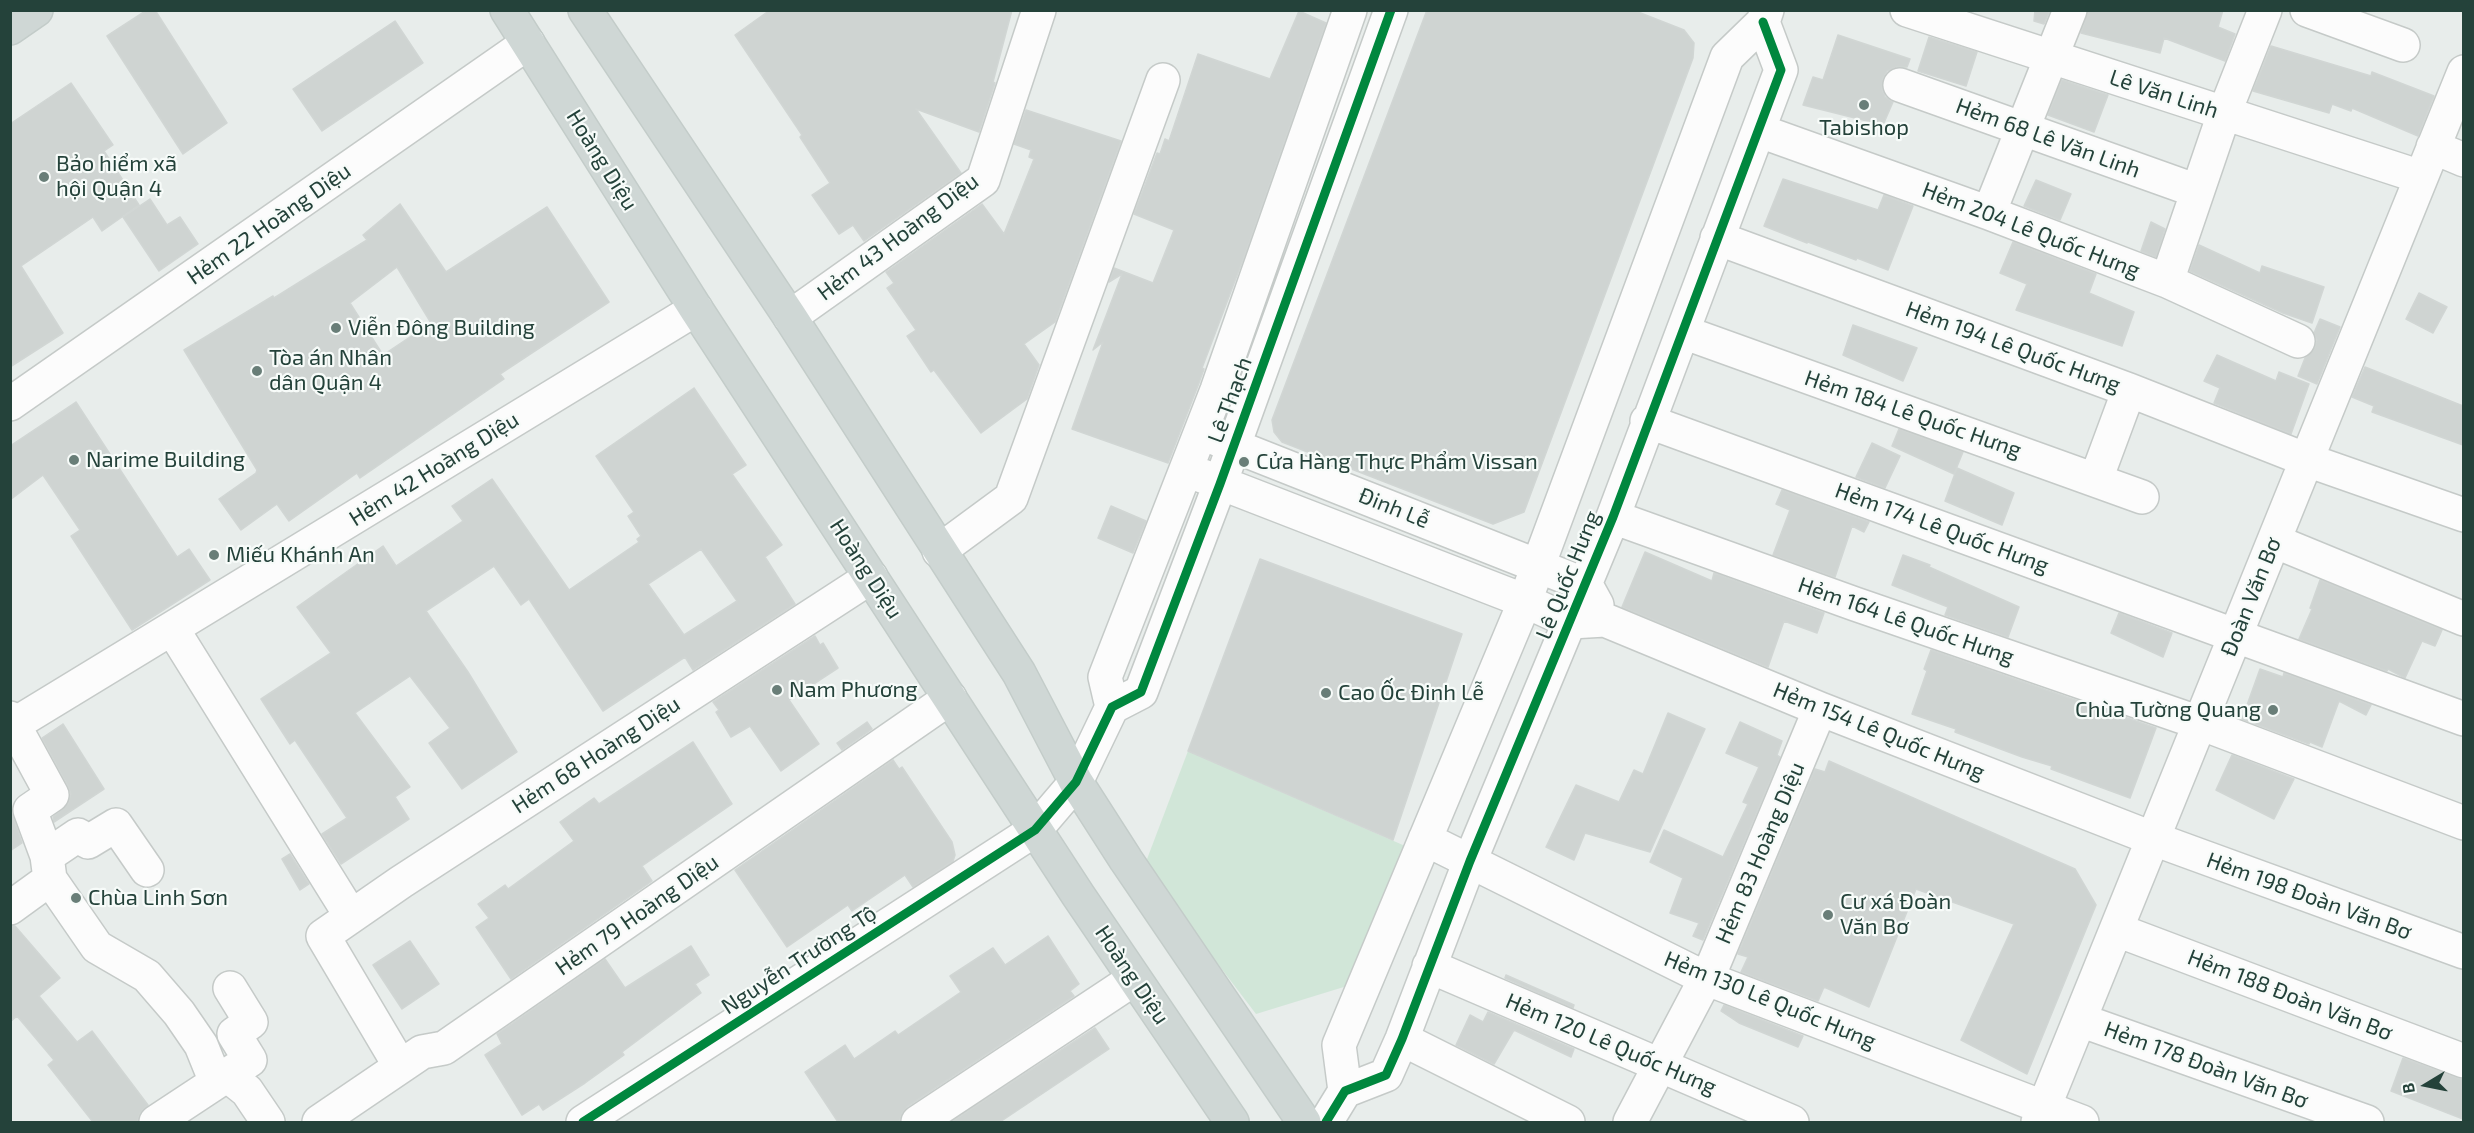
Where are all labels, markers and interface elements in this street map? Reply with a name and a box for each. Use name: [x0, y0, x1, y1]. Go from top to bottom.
street label: Lê Văn Linh: [2106, 64, 2222, 124]
street label: Hẻm 68 Lê Văn Linh: [1952, 92, 2144, 184]
marker: Tabishop: [1857, 98, 1871, 112]
street label: Hoàng Diệu: [561, 105, 643, 215]
place label: Tabishop: [1819, 115, 1909, 141]
place label: Bảo hiểm xã hội Quận 4: [56, 151, 177, 202]
street label: Hẻm 22 Hoàng Diệu: [182, 158, 356, 290]
street label: Hẻm 43 Hoàng Diệu: [812, 168, 984, 306]
marker: Bảo hiểm xã hội Quận 4: [37, 170, 51, 184]
street label: Hẻm 204 Lê Quốc Hưng: [1918, 176, 2144, 284]
street label: Hẻm 194 Lê Quốc Hưng: [1902, 296, 2124, 398]
place label: Viễn Đông Building: [348, 315, 535, 341]
marker: Viễn Đông Building: [329, 321, 343, 335]
place label: Tòa án Nhân dân Quận 4: [269, 345, 392, 396]
street label: Lê Thạch: [1202, 354, 1258, 446]
marker: Tòa án Nhân dân Quận 4: [250, 364, 264, 378]
street label: Hẻm 184 Lê Quốc Hưng: [1801, 364, 2025, 464]
street label: Hẻm 42 Hoàng Diệu: [344, 406, 524, 532]
place label: Narime Building: [86, 447, 245, 473]
place label: Cửa Hàng Thực Phẩm Vissan: [1256, 449, 1538, 475]
marker: Narime Building: [67, 453, 81, 467]
marker: Cửa Hàng Thực Phẩm Vissan: [1237, 455, 1251, 469]
street label: Hẻm 174 Lê Quốc Hưng: [1832, 477, 2052, 579]
street label: Ðinh Lễ: [1355, 482, 1433, 534]
street label: Lê Quốc Hưng: [1530, 507, 1606, 643]
street label: Hoàng Diệu: [824, 514, 908, 624]
street label: Đoàn Văn Bơ: [2215, 534, 2287, 660]
place label: Miếu Khánh An: [226, 542, 375, 568]
marker: Miếu Khánh An: [207, 548, 221, 562]
street label: Hẻm 164 Lê Quốc Hưng: [1795, 572, 2017, 670]
street label: Hẻm 154 Lê Quốc Hưng: [1769, 676, 1989, 786]
place label: Nam Phương: [789, 677, 917, 703]
place label: Cao Ốc Đinh Lễ: [1338, 680, 1484, 706]
marker: Nam Phương: [770, 683, 784, 697]
marker: Cao Ốc Đinh Lễ: [1319, 686, 1333, 700]
street label: Hẻm 68 Hoàng Diệu: [507, 691, 685, 819]
place label: Chùa Tường Quang: [2075, 697, 2261, 723]
marker: Chùa Tường Quang: [2266, 703, 2280, 717]
street label: Hẻm 83 Hoàng Diệu: [1710, 758, 1810, 948]
street label: Hẻm 198 Đoàn Văn Bơ: [2203, 847, 2415, 945]
street label: Hẻm 79 Hoàng Diệu: [550, 849, 724, 981]
place label: Chùa Linh Sơn: [88, 885, 228, 911]
place label: Cư xá Đoàn Văn Bơ: [1840, 889, 1951, 940]
marker: Chùa Linh Sơn: [69, 891, 83, 905]
street label: Nguyễn Trường Tộ: [717, 900, 881, 1020]
marker: Cư xá Đoàn Văn Bơ: [1821, 908, 1835, 922]
street label: Hoàng Diệu: [1089, 921, 1175, 1029]
street label: Hẻm 188 Đoàn Văn Bơ: [2184, 944, 2396, 1046]
street label: Hẻm 130 Lê Quốc Hưng: [1660, 945, 1880, 1055]
street label: Hẻm 120 Lê Quốc Hưng: [1502, 988, 1720, 1100]
street label: Hẻm 178 Đoàn Văn Bơ: [2101, 1016, 2311, 1114]
north arrow: [2396, 1055, 2456, 1115]
text: B: [2398, 1082, 2418, 1095]

